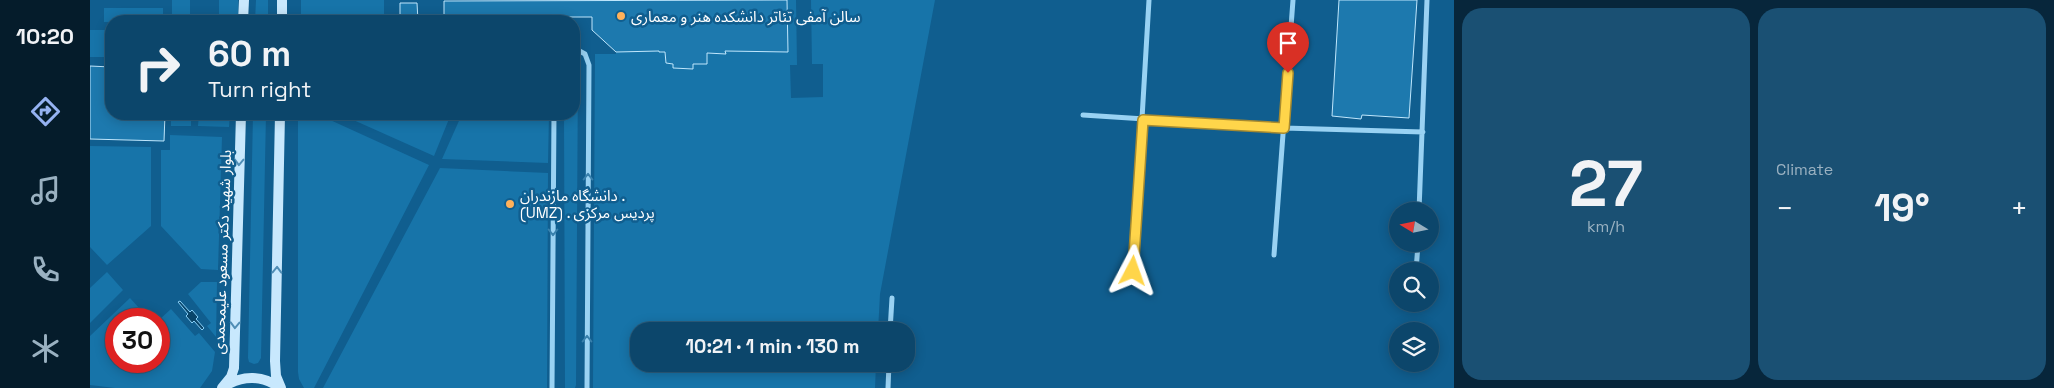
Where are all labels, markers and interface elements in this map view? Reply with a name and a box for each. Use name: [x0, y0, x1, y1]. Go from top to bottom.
place label: سالن آمفی تئاتر دانشکده هنر و معماری: [631, 7, 861, 26]
marker: سالن آمفی تئاتر دانشکده هنر و معماری: [615, 10, 627, 22]
text: 10:20: [16, 22, 74, 50]
pin: [1267, 22, 1309, 73]
icon: arrive: [1274, 29, 1302, 57]
text: 60 m: [208, 32, 291, 76]
icon: right: [125, 35, 190, 100]
text: Turn right: [208, 75, 311, 103]
icon: directions: [28, 94, 63, 129]
text: 27: [1569, 142, 1643, 225]
street label: بلوار شهید دکتر مسعود علیمحمدی: [209, 149, 235, 355]
one-way arrow: [234, 159, 245, 167]
text: Climate: [1776, 159, 1833, 180]
icon: music: [28, 173, 63, 208]
one-way arrow: [583, 173, 593, 180]
text: 19°: [1874, 184, 1930, 232]
place label: دانشگاه مازندران . (UMZ) . پردیس مرکزی: [520, 186, 655, 223]
text: −: [1776, 190, 1793, 226]
text: +: [2011, 190, 2028, 226]
marker: دانشگاه مازندران . (UMZ) . پردیس مرکزی: [504, 198, 516, 210]
north arrow: [1389, 202, 1439, 252]
map controls: [1389, 202, 1439, 372]
text: km/h: [1587, 216, 1625, 237]
one-way arrow: [548, 229, 558, 237]
position arrow: [1106, 244, 1158, 296]
icon: phone: [28, 252, 63, 287]
button: search: [1389, 262, 1439, 312]
one-way arrow: [272, 266, 282, 274]
speed limit sign: 30: [105, 308, 170, 373]
one-way arrow: [229, 321, 240, 329]
button: layers: [1389, 322, 1439, 372]
icon: climate: [28, 331, 63, 366]
text: 10:21 · 1 min · 130 m: [686, 334, 859, 359]
one-way arrow: [582, 335, 593, 343]

